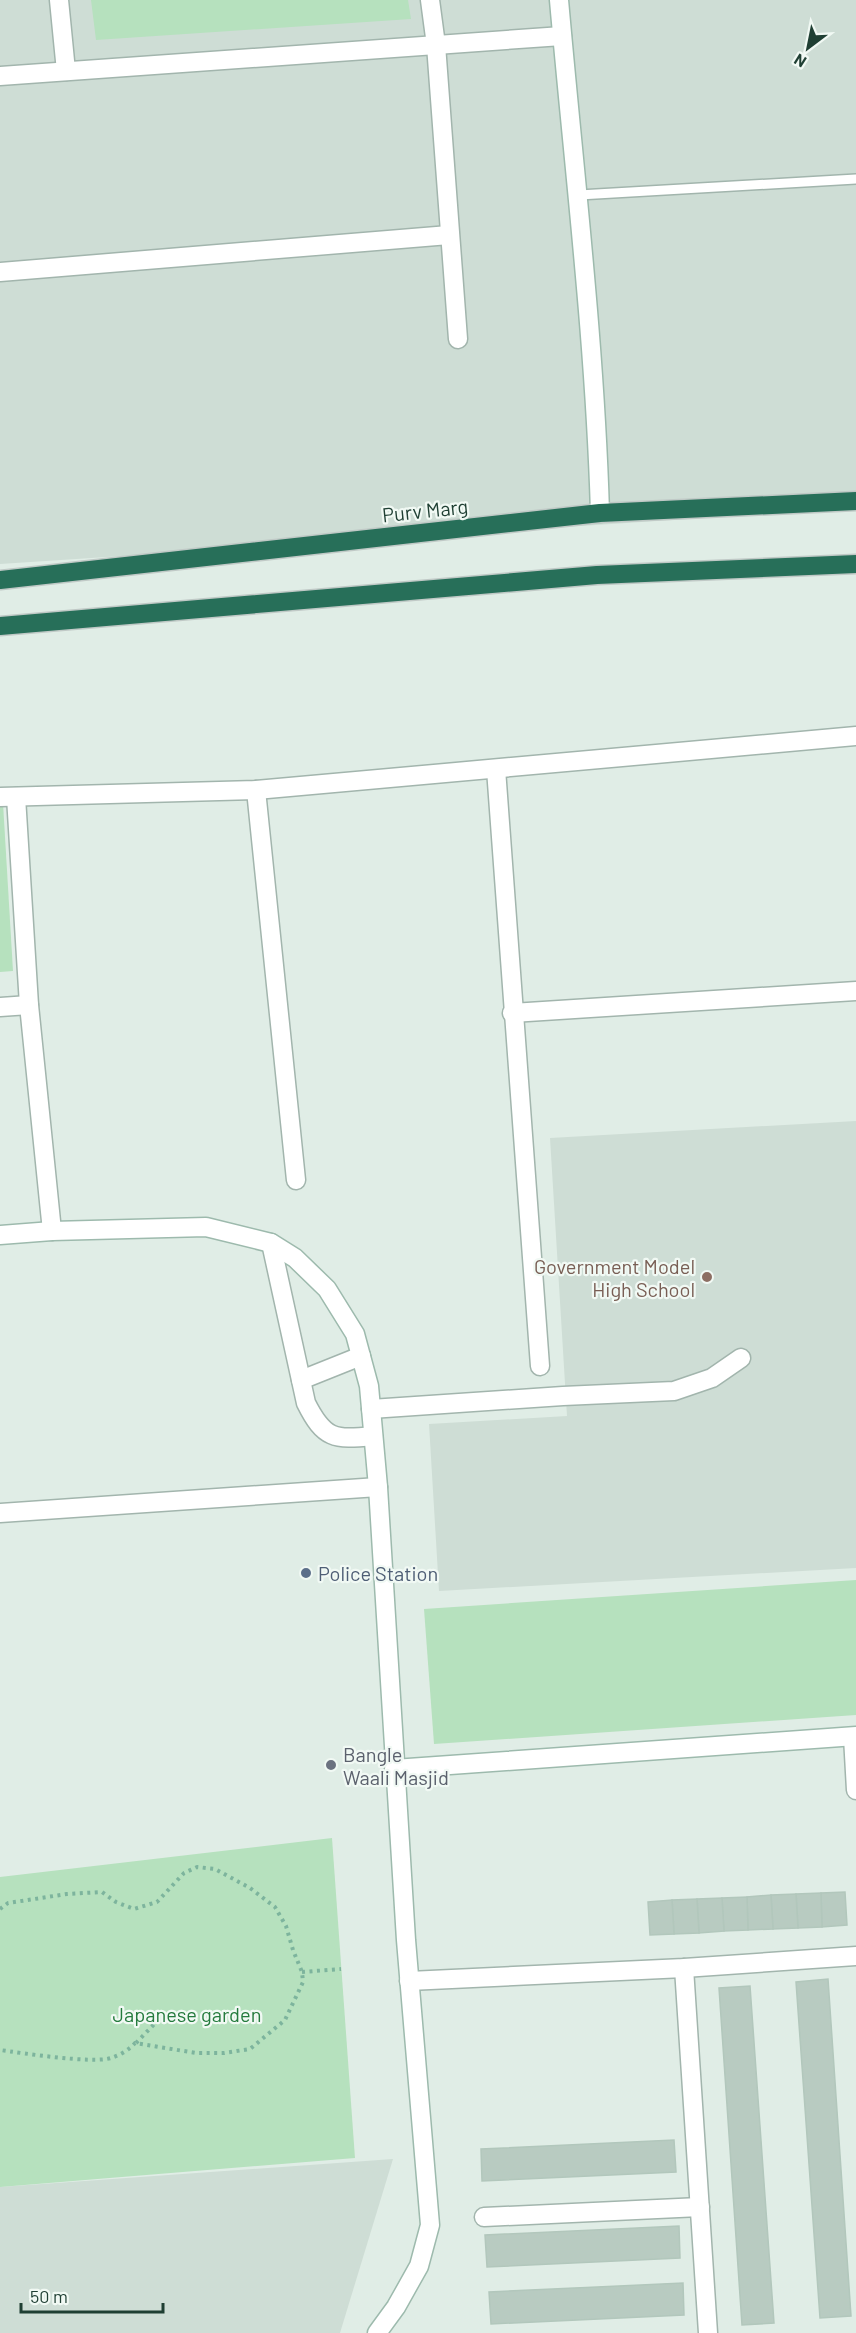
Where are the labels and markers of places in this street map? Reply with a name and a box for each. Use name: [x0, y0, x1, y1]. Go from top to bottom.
place label: Government Model High School: [534, 1254, 695, 1301]
marker: Government Model High School: [700, 1270, 714, 1284]
place label: Police Station: [318, 1561, 438, 1585]
marker: Police Station: [299, 1566, 313, 1580]
place label: Bangle Waali Masjid: [343, 1742, 449, 1789]
marker: Bangle Waali Masjid: [324, 1758, 338, 1772]

